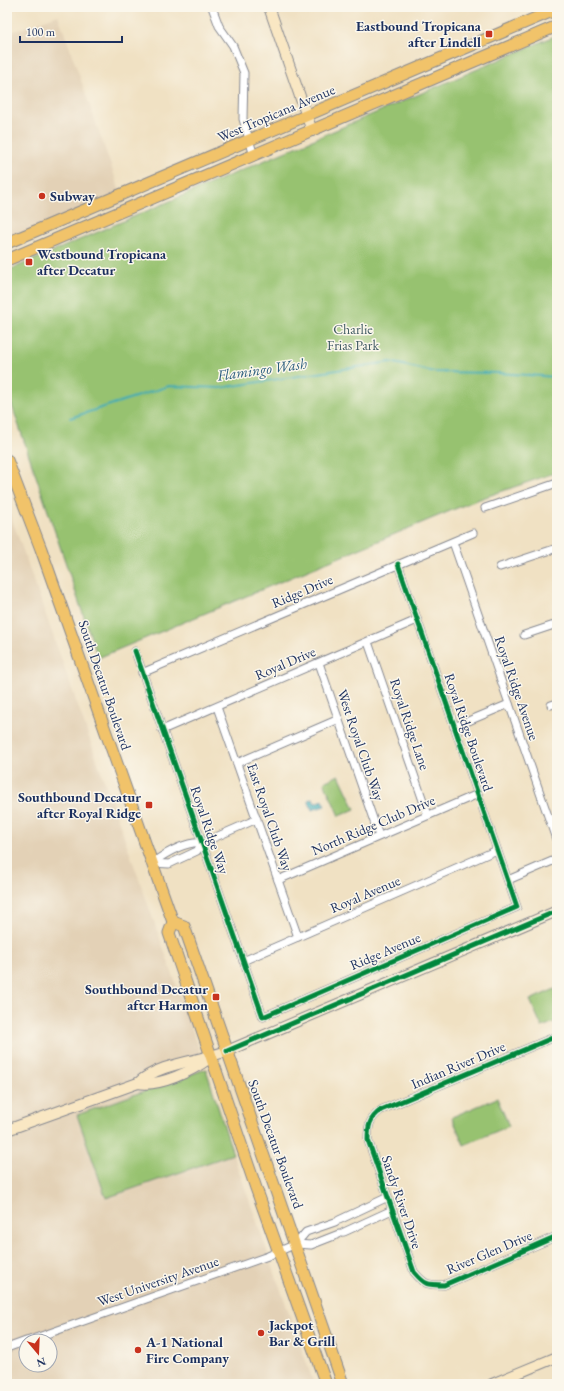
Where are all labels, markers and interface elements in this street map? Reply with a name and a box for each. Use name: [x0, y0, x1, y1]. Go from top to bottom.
place label: Eastbound Tropicana after Lindell: [356, 17, 482, 51]
scale bar: [20, 18, 122, 44]
text: 100 m: [26, 24, 56, 40]
marker: Eastbound Tropicana after Lindell: [484, 29, 494, 39]
street label: West Tropicana Avenue: [215, 80, 338, 146]
place label: Subway: [50, 187, 95, 205]
marker: Subway: [37, 191, 47, 201]
place label: Westbound Tropicana after Decatur: [37, 245, 167, 279]
marker: Westbound Tropicana after Decatur: [24, 257, 34, 267]
park label: Charlie Frias Park: [327, 320, 379, 354]
water label: Flamingo Wash: [215, 353, 309, 385]
street label: Ridge Drive: [269, 570, 336, 612]
street label: South Decatur Boulevard: [74, 618, 136, 753]
street label: Royal Ridge Avenue: [491, 633, 543, 743]
street label: Royal Drive: [252, 642, 319, 684]
street label: Royal Ridge Boulevard: [440, 671, 498, 794]
street label: Royal Ridge Lane: [386, 676, 434, 773]
street label: West Royal Club Way: [334, 687, 389, 804]
street label: East Royal Club Way: [243, 761, 297, 874]
street label: Royal Ridge Way: [187, 784, 234, 877]
place label: Southbound Decatur after Royal Ridge: [18, 788, 141, 822]
street label: North Ridge Club Drive: [308, 791, 438, 859]
marker: Southbound Decatur after Royal Ridge: [144, 800, 154, 810]
street label: Royal Avenue: [327, 871, 403, 917]
street label: Ridge Avenue: [347, 928, 424, 974]
place label: Southbound Decatur after Harmon: [85, 980, 208, 1014]
marker: Southbound Decatur after Harmon: [211, 992, 221, 1002]
street label: Indian River Drive: [408, 1037, 508, 1093]
street label: South Decatur Boulevard: [244, 1077, 308, 1212]
street label: Sandy River Drive: [378, 1153, 427, 1252]
street label: River Glen Drive: [443, 1226, 535, 1278]
street label: West University Avenue: [95, 1252, 222, 1310]
place label: Jackpot Bar & Grill: [267, 1316, 335, 1350]
marker: Jackpot Bar & Grill: [256, 1328, 266, 1338]
north arrow: [18, 1333, 58, 1373]
place label: A-1 National Fire Company: [145, 1333, 229, 1367]
marker: A-1 National Fire Company: [133, 1345, 143, 1355]
text: N: [35, 1354, 48, 1371]

